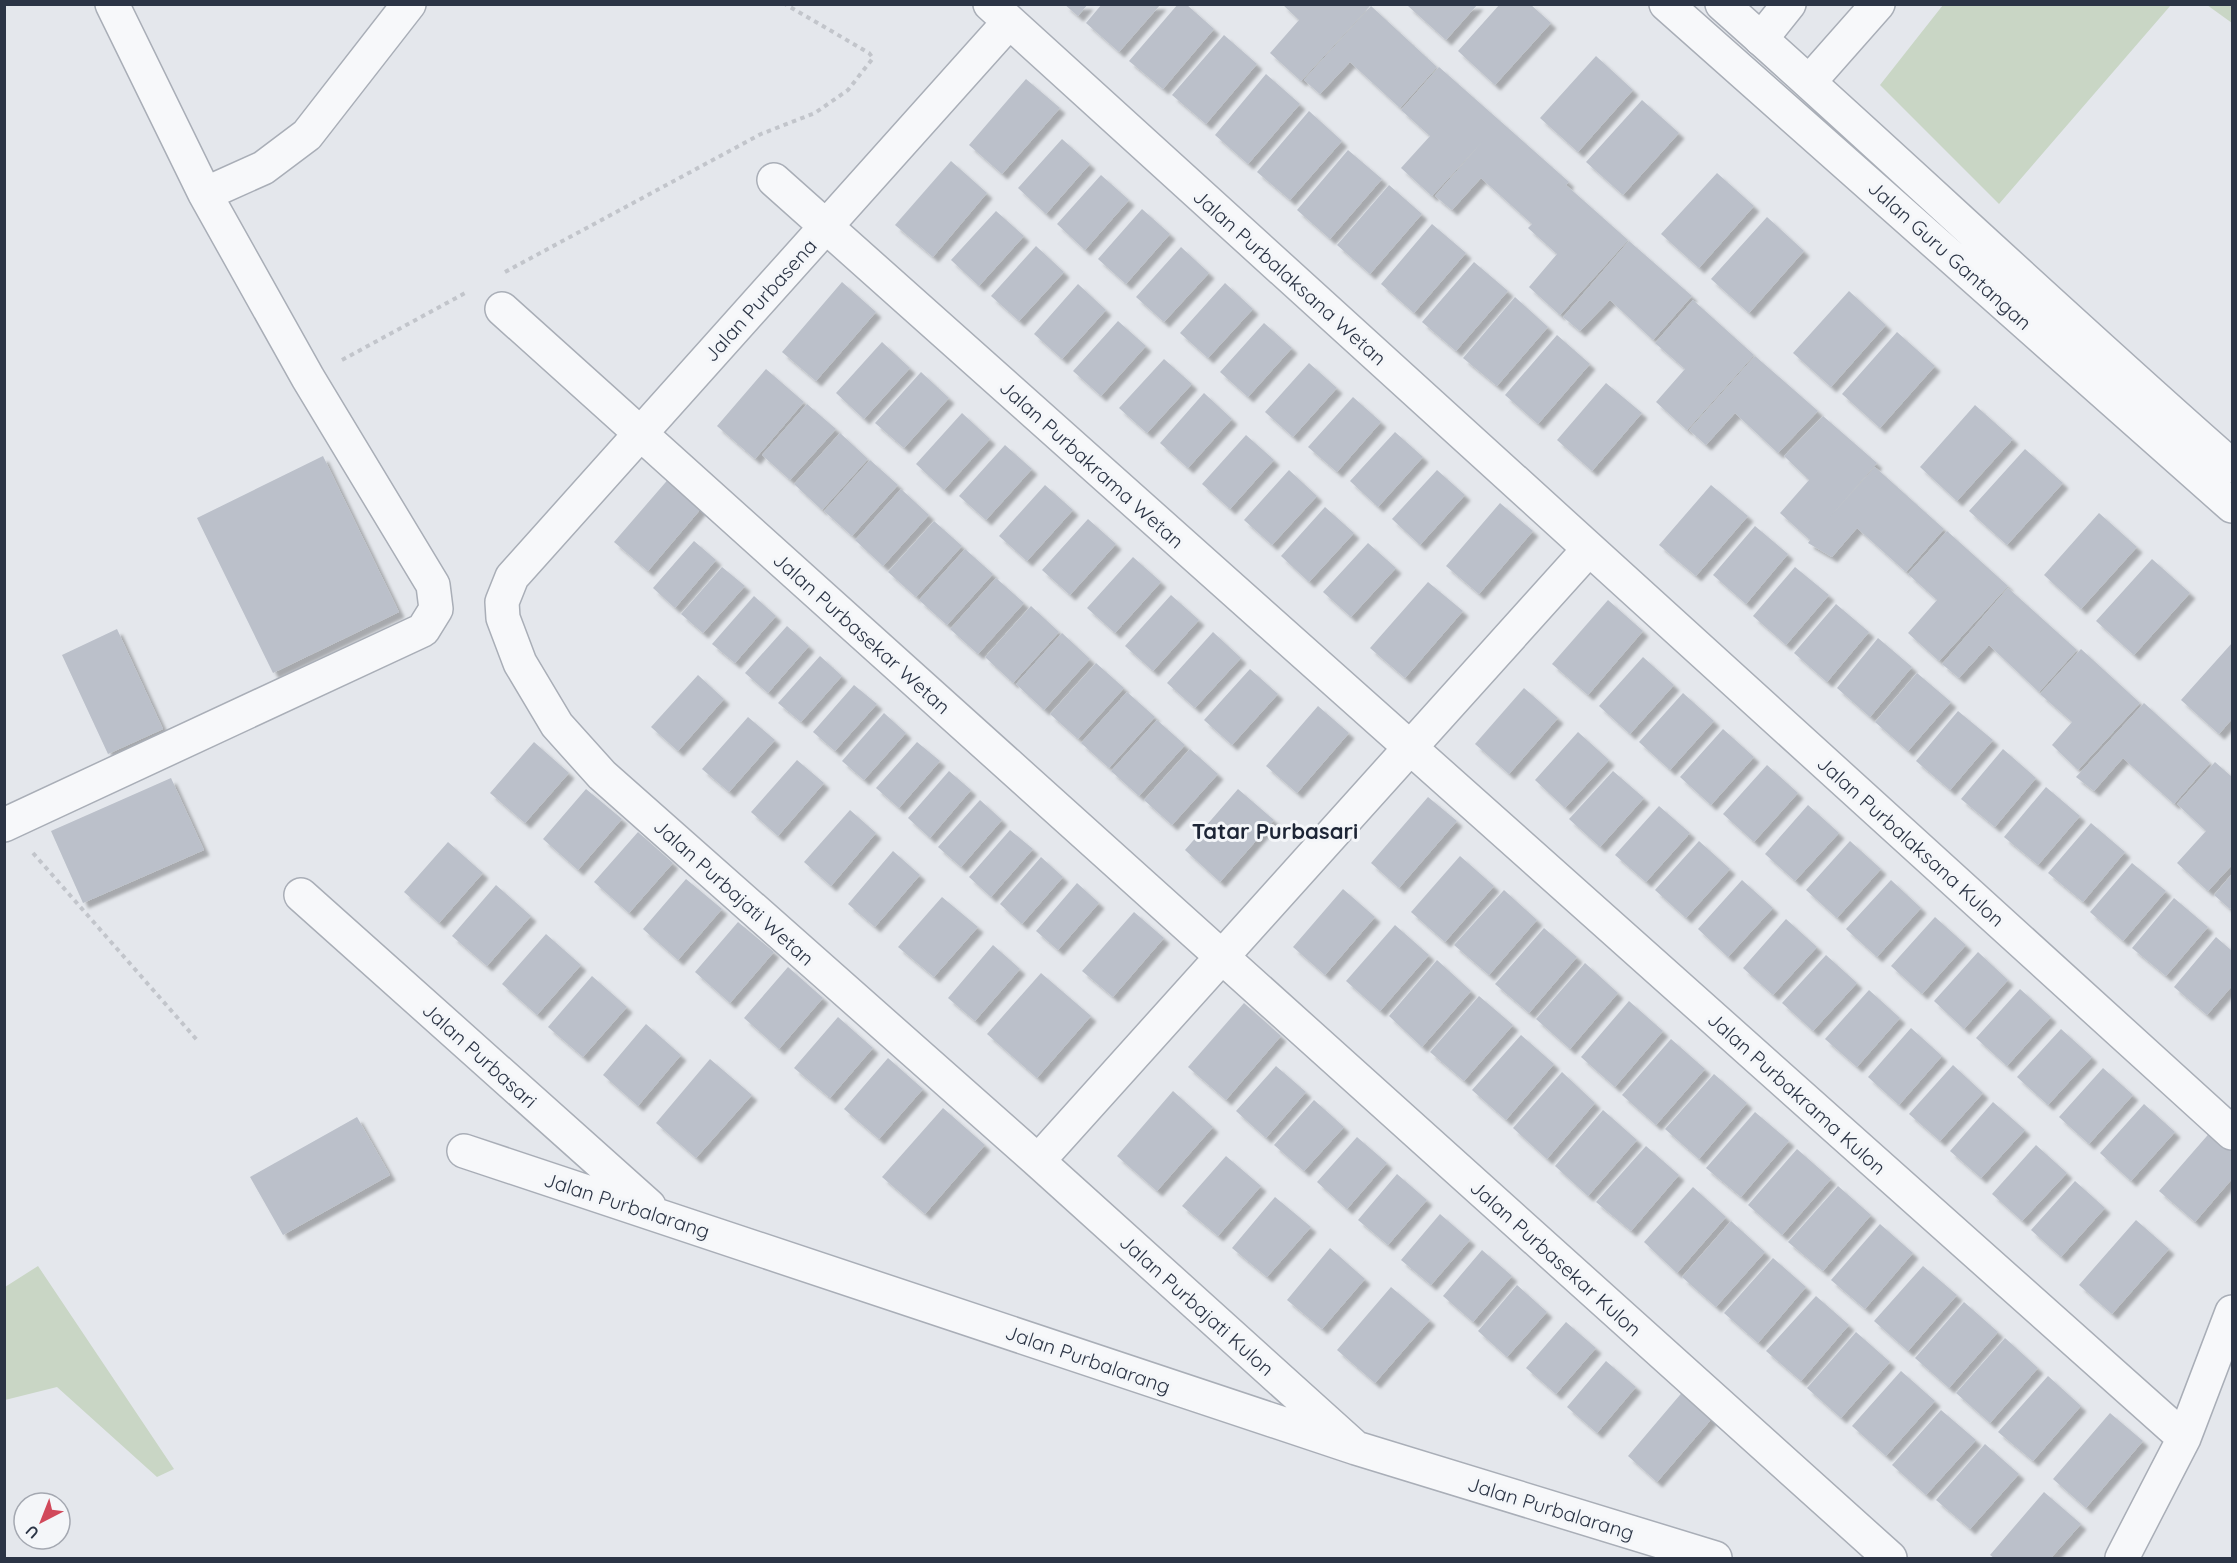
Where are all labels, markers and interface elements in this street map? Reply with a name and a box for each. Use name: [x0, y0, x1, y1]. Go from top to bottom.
street label: Jalan Guru Gantangan: [1863, 175, 2037, 335]
street label: Jalan Purbalaksana Wetan: [1188, 184, 1392, 370]
street label: Jalan Purbasena: [698, 233, 822, 367]
street label: Jalan Purbakrama Wetan: [995, 375, 1189, 553]
street label: Jalan Purbasekar Wetan: [768, 547, 956, 719]
street label: Jalan Purbalaksana Kulon: [1812, 750, 2010, 932]
street label: Jalan Purbajati Wetan: [649, 813, 819, 971]
district label: Tatar Purbasari: [1192, 817, 1358, 845]
street label: Jalan Purbasari: [417, 997, 543, 1113]
street label: Jalan Purbakrama Kulon: [1703, 1006, 1891, 1180]
street label: Jalan Purbalarang: [541, 1166, 713, 1244]
street label: Jalan Purbasekar Kulon: [1465, 1175, 1647, 1341]
street label: Jalan Purbajati Kulon: [1115, 1229, 1279, 1381]
street label: Jalan Purbalarang: [1002, 1319, 1174, 1399]
street label: Jalan Purbalarang: [1465, 1471, 1637, 1545]
north arrow: [12, 1491, 72, 1551]
text: U: [21, 1521, 43, 1543]

